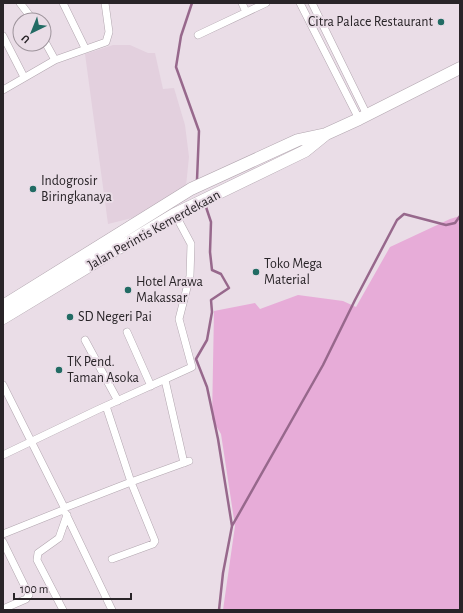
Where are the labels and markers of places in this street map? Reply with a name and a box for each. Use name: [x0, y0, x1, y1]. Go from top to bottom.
place label: Citra Palace Restaurant: [308, 15, 434, 29]
marker: Citra Palace Restaurant: [436, 17, 446, 27]
place label: Indogrosir Biringkanaya: [41, 174, 113, 204]
marker: Indogrosir Biringkanaya: [28, 184, 38, 194]
place label: Toko Mega Material: [264, 257, 323, 287]
marker: Toko Mega Material: [251, 267, 261, 277]
place label: Hotel Arawa Makassar: [136, 275, 203, 305]
marker: Hotel Arawa Makassar: [123, 285, 133, 295]
place label: SD Negeri Pai: [78, 310, 152, 324]
marker: SD Negeri Pai: [65, 312, 75, 322]
place label: TK Pend. Taman Asoka: [67, 355, 140, 385]
marker: TK Pend. Taman Asoka: [54, 365, 64, 375]

